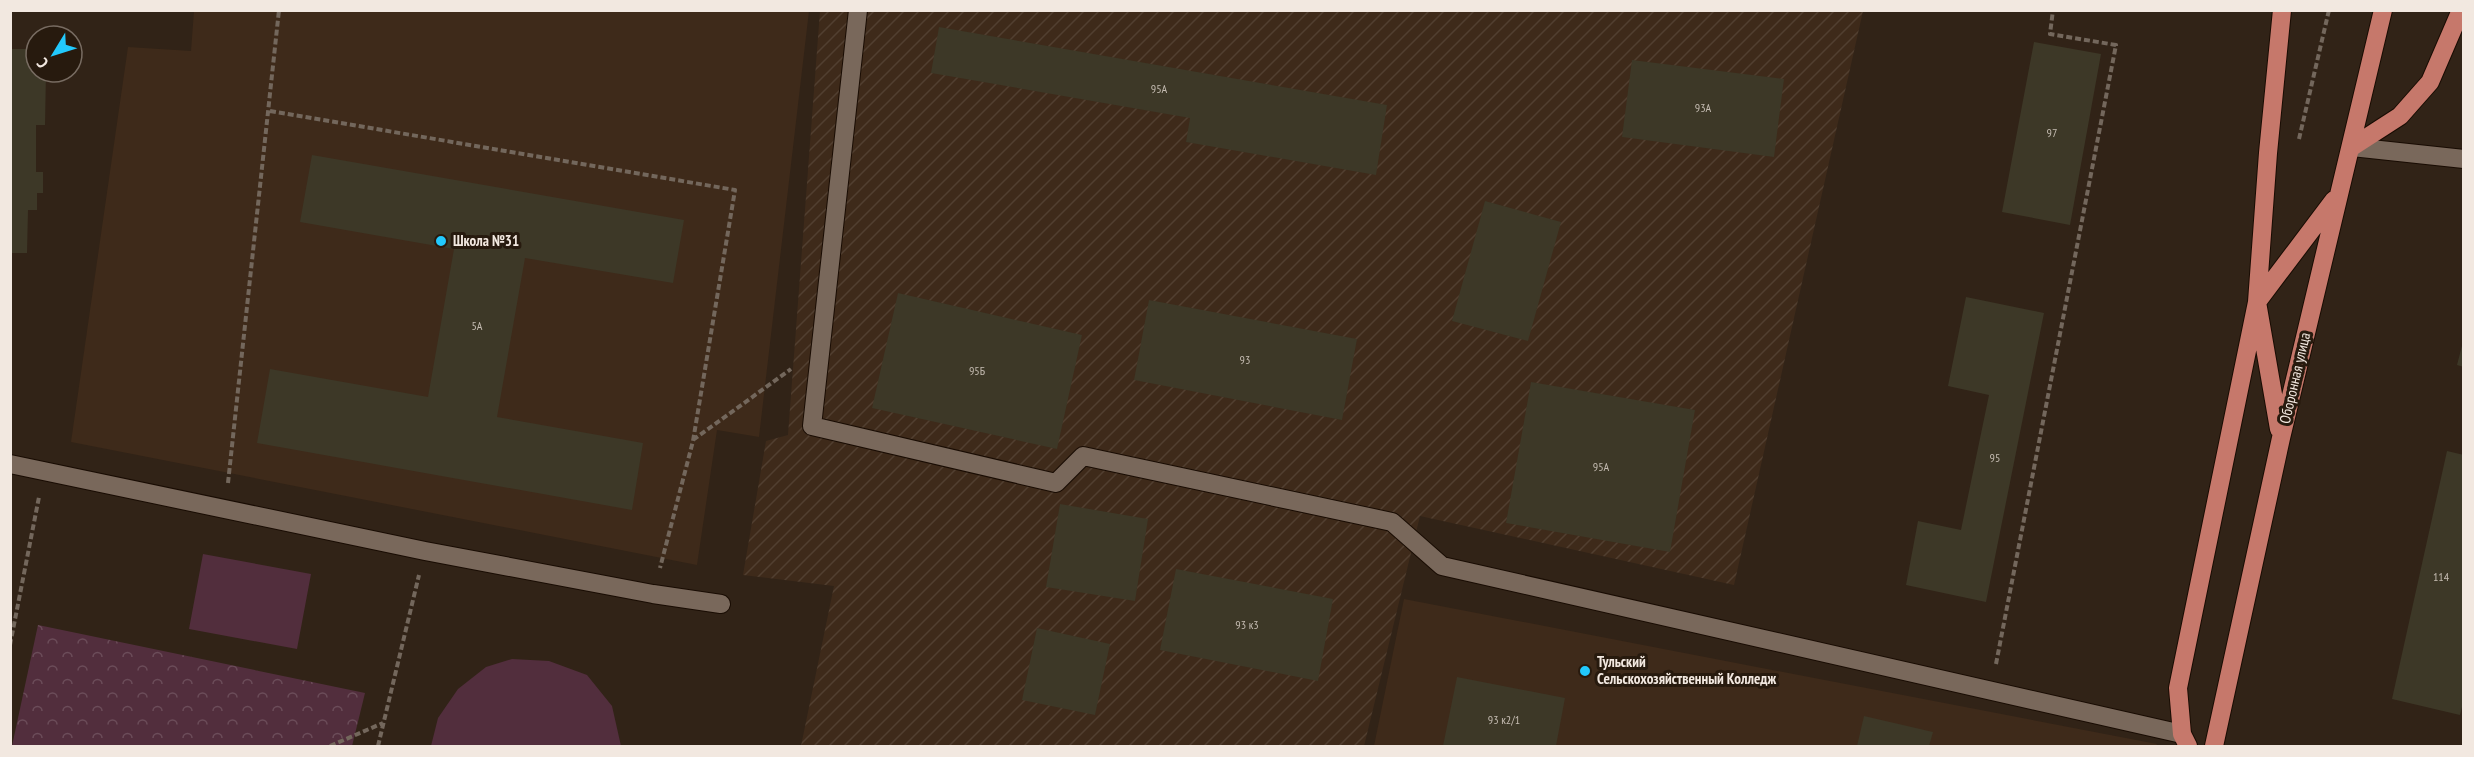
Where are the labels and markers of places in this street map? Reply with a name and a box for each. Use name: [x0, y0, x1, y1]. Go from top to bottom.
place label: Школа №31: [453, 231, 519, 250]
marker: Школа №31: [434, 234, 448, 248]
place label: Тульский Сельскохозяйственный Колледж: [1597, 652, 1776, 688]
marker: Тульский Сельскохозяйственный Колледж: [1578, 664, 1592, 678]

